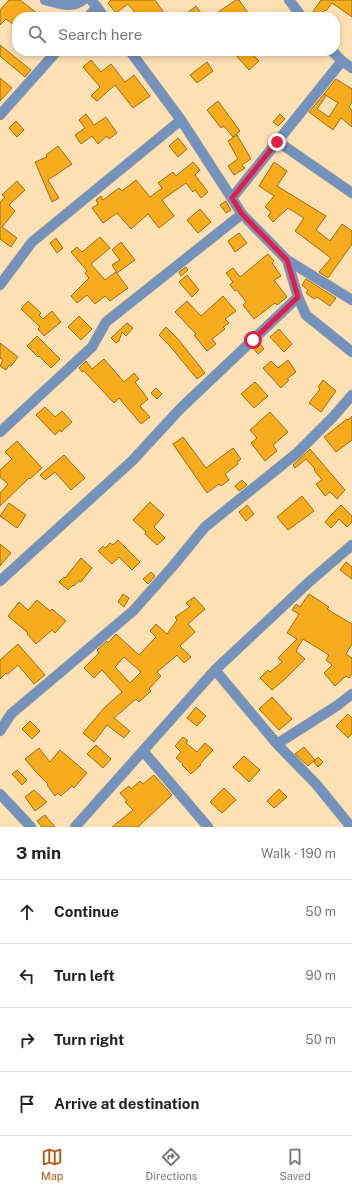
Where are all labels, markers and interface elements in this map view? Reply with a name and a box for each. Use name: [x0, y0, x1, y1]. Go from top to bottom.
search box: [12, 12, 340, 56]
icon: search: [26, 23, 48, 45]
text: Search here: [58, 26, 142, 43]
route end: [268, 133, 286, 151]
route start: [244, 331, 262, 349]
text: 3 min: [16, 843, 61, 863]
text: Walk · 190 m: [261, 846, 336, 861]
icon: ahead: [16, 901, 38, 923]
text: Continue: [54, 903, 119, 920]
text: 50 m: [305, 904, 336, 919]
icon: left: [16, 965, 38, 987]
text: Turn left: [54, 967, 115, 984]
text: 90 m: [306, 968, 336, 983]
icon: right: [16, 1029, 38, 1051]
text: Turn right: [54, 1031, 124, 1048]
text: 50 m: [305, 1032, 336, 1047]
icon: arrive: [16, 1093, 38, 1115]
text: Arrive at destination: [54, 1095, 199, 1112]
tab: Map: [41, 1146, 63, 1182]
tab: Directions: [146, 1146, 197, 1182]
tab: Saved: [279, 1146, 311, 1182]

